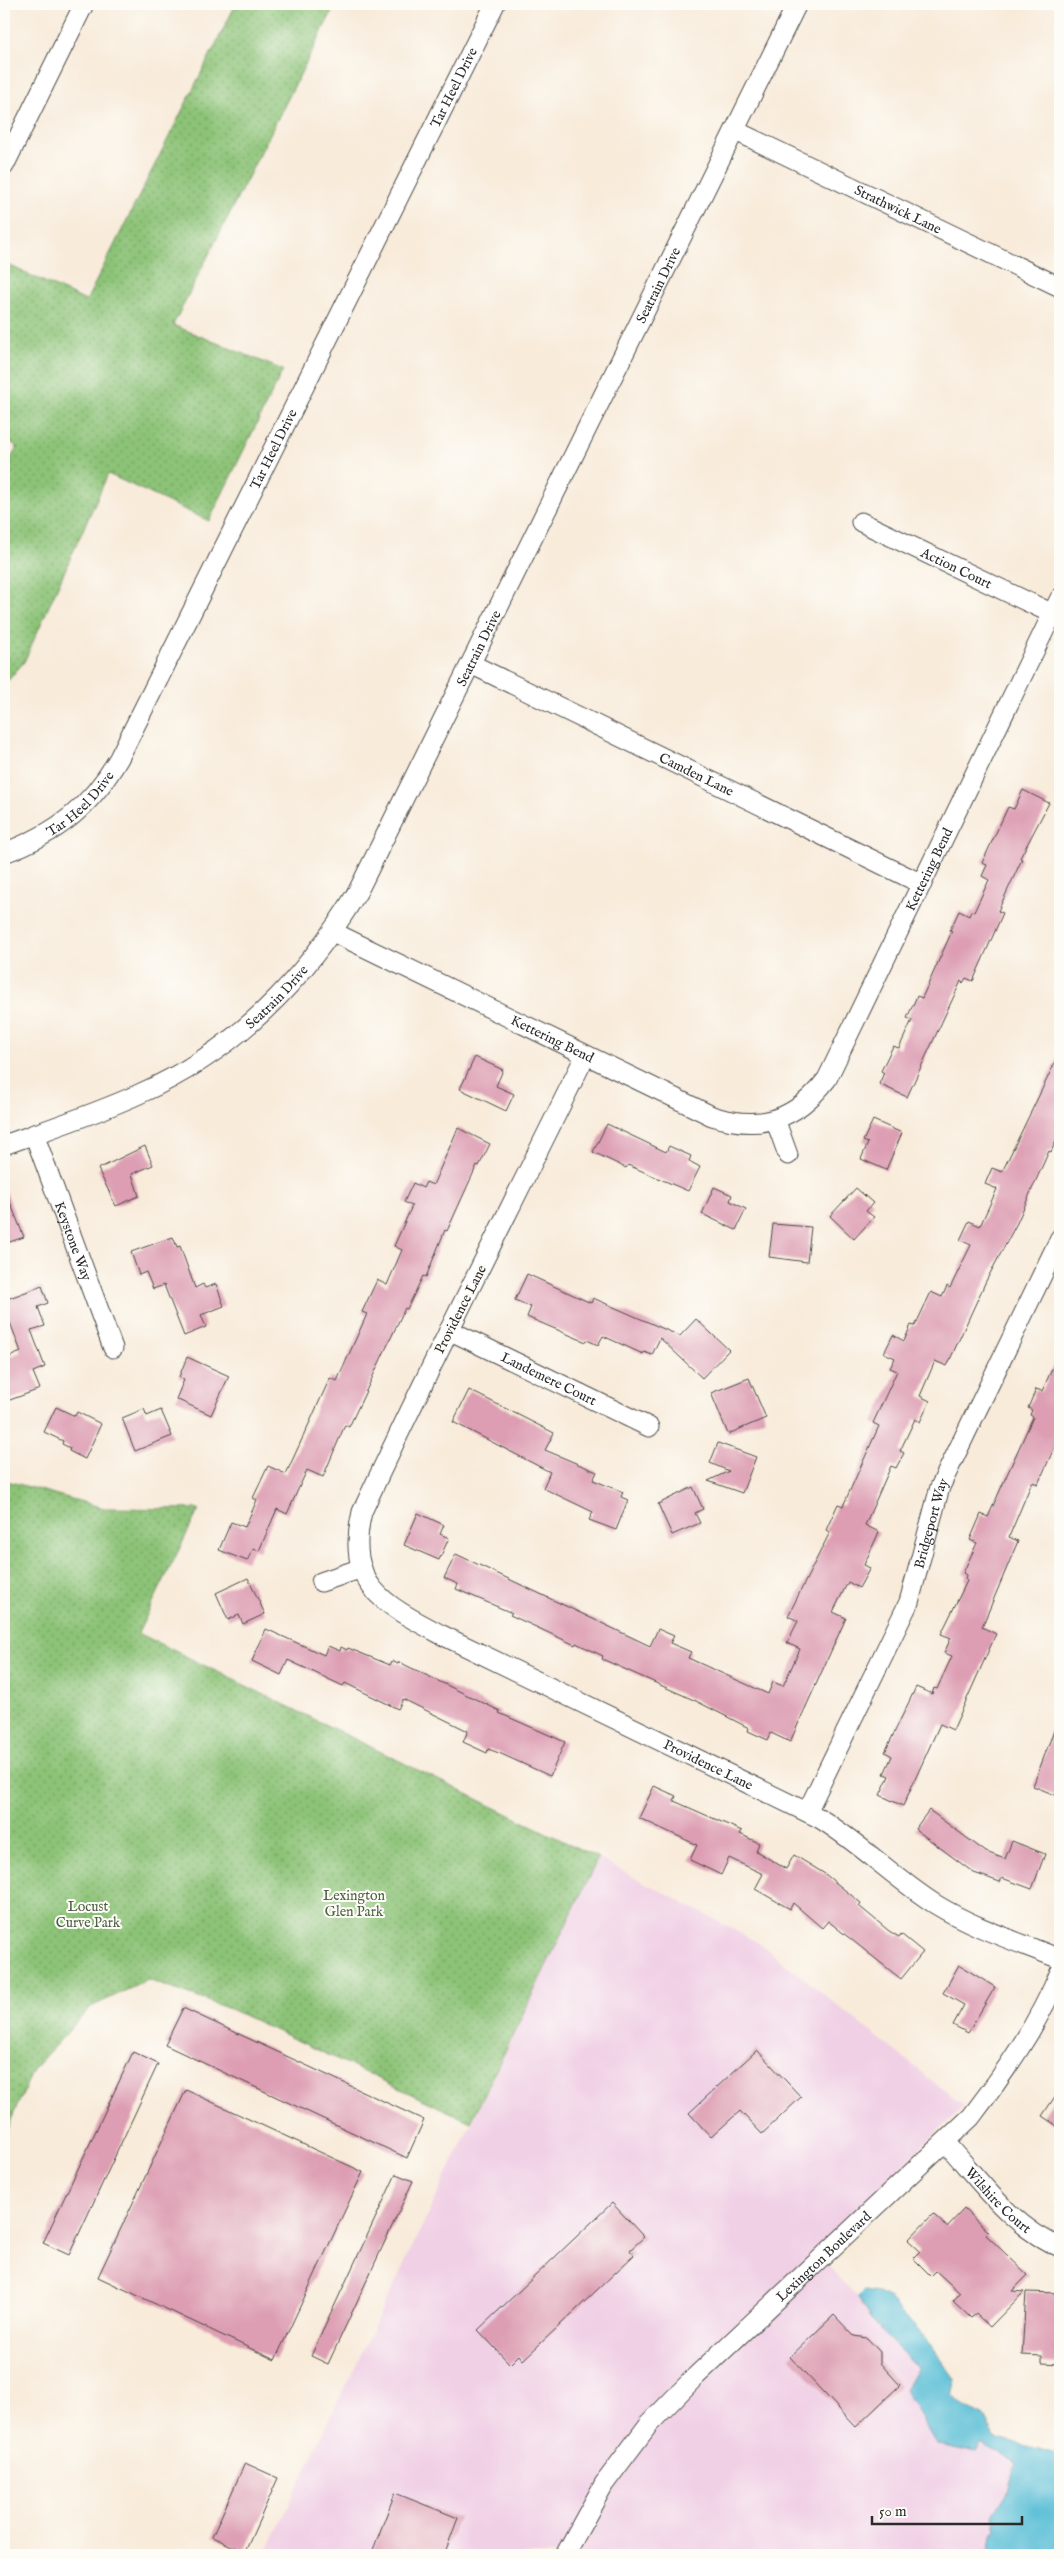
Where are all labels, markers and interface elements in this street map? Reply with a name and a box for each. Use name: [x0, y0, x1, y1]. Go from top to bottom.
street label: Tar Heel Drive: [427, 44, 482, 131]
street label: Strathwick Lane: [851, 181, 945, 239]
street label: Seatrain Drive: [632, 244, 685, 327]
street label: Tar Heel Drive: [246, 406, 302, 493]
street label: Action Court: [917, 544, 995, 593]
street label: Seatrain Drive: [453, 607, 506, 689]
street label: Camden Lane: [656, 749, 737, 801]
street label: Tar Heel Drive: [43, 767, 119, 841]
street label: Kettering Bend: [902, 825, 958, 914]
street label: Seatrain Drive: [242, 961, 313, 1033]
street label: Kettering Bend: [508, 1012, 597, 1068]
street label: Keystone Way: [50, 1199, 95, 1283]
street label: Providence Lane: [431, 1262, 491, 1357]
street label: Landemere Court: [498, 1349, 599, 1410]
street label: Bridgeport Way: [910, 1475, 953, 1571]
street label: Providence Lane: [660, 1736, 756, 1795]
park label: Lexington Glen Park: [323, 1887, 385, 1921]
park label: Locust Curve Park: [56, 1898, 121, 1932]
street label: Wilshire Court: [961, 2164, 1034, 2238]
street label: Lexington Boulevard: [773, 2207, 876, 2306]
scale bar: [872, 2494, 1022, 2526]
text: 50 m: [879, 2502, 907, 2521]

